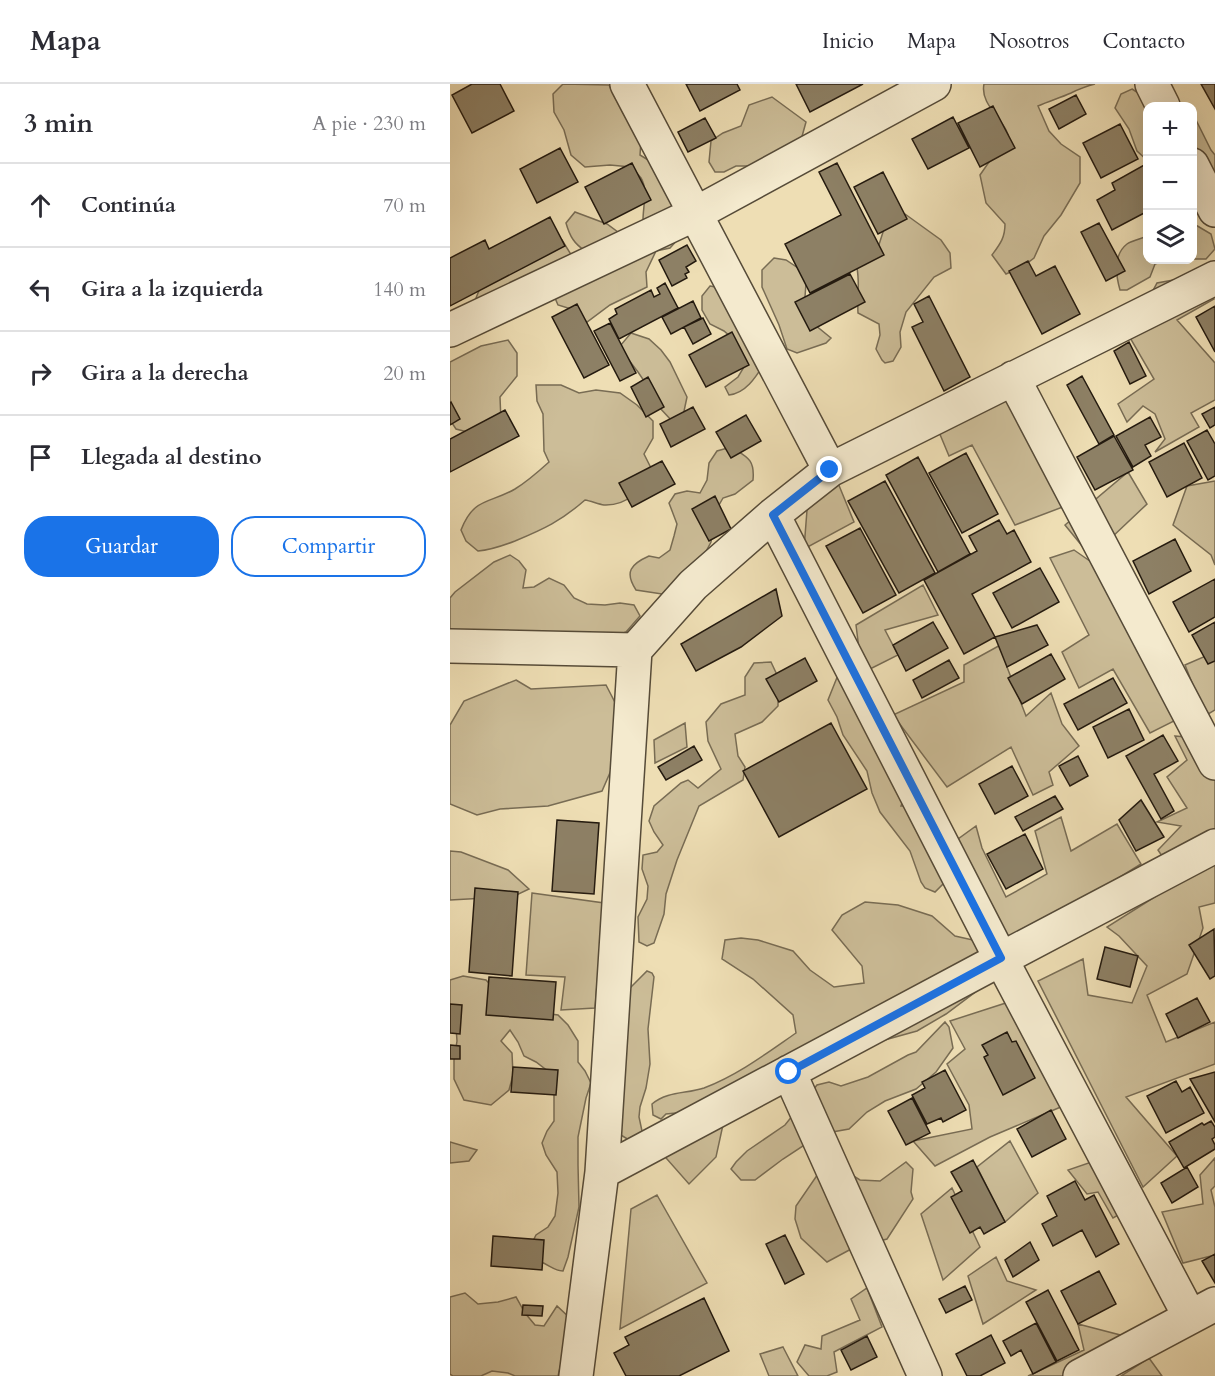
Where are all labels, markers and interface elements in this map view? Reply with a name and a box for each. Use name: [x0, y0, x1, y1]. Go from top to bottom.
text: Mapa: [30, 22, 101, 60]
text: Inicio: [822, 27, 874, 56]
text: Mapa: [907, 27, 956, 56]
text: Nosotros: [989, 27, 1069, 56]
text: Contacto: [1102, 27, 1185, 56]
map controls: [1143, 102, 1197, 264]
button: +: [1143, 102, 1197, 156]
text: 3 min: [24, 106, 93, 141]
text: A pie · 230 m: [312, 110, 426, 137]
button: −: [1143, 156, 1197, 210]
icon: ahead: [24, 189, 57, 222]
text: Continúa: [81, 190, 176, 220]
text: 70 m: [383, 192, 426, 219]
button: layers: [1143, 210, 1197, 264]
icon: left: [24, 273, 57, 306]
text: Gira a la izquierda: [81, 274, 264, 304]
text: 140 m: [373, 276, 426, 303]
icon: right: [24, 357, 57, 390]
text: Gira a la derecha: [81, 358, 249, 388]
text: 20 m: [383, 360, 426, 387]
icon: arrive: [24, 441, 57, 474]
text: Llegada al destino: [81, 442, 262, 472]
route end: [816, 456, 842, 482]
button: Guardar: [24, 516, 219, 577]
button: Compartir: [231, 516, 426, 577]
route start: [775, 1058, 801, 1084]

